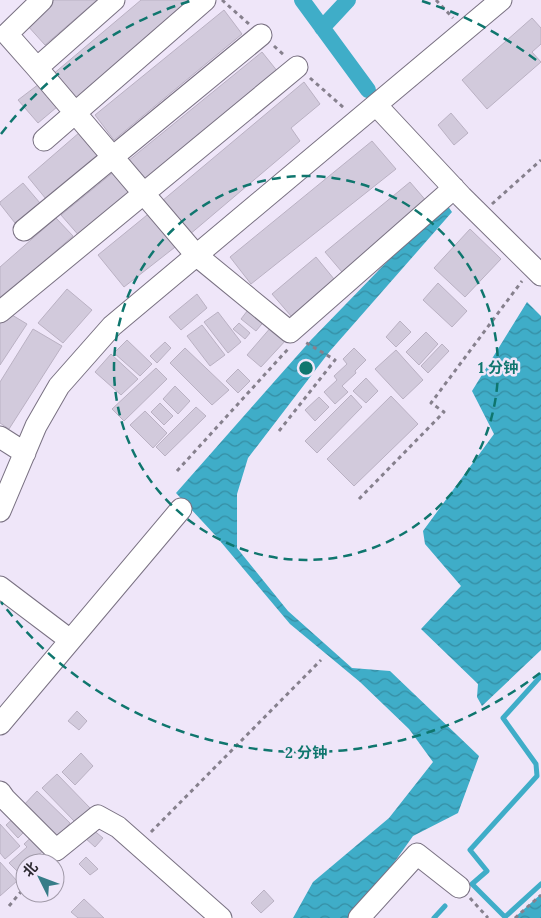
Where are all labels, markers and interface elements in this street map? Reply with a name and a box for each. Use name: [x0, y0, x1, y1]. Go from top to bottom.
text: 1 分钟: [478, 358, 518, 377]
centre of rings: [297, 359, 315, 377]
text: 2 分钟: [285, 743, 327, 762]
north arrow: [15, 853, 65, 903]
text: 北: [19, 858, 42, 881]

